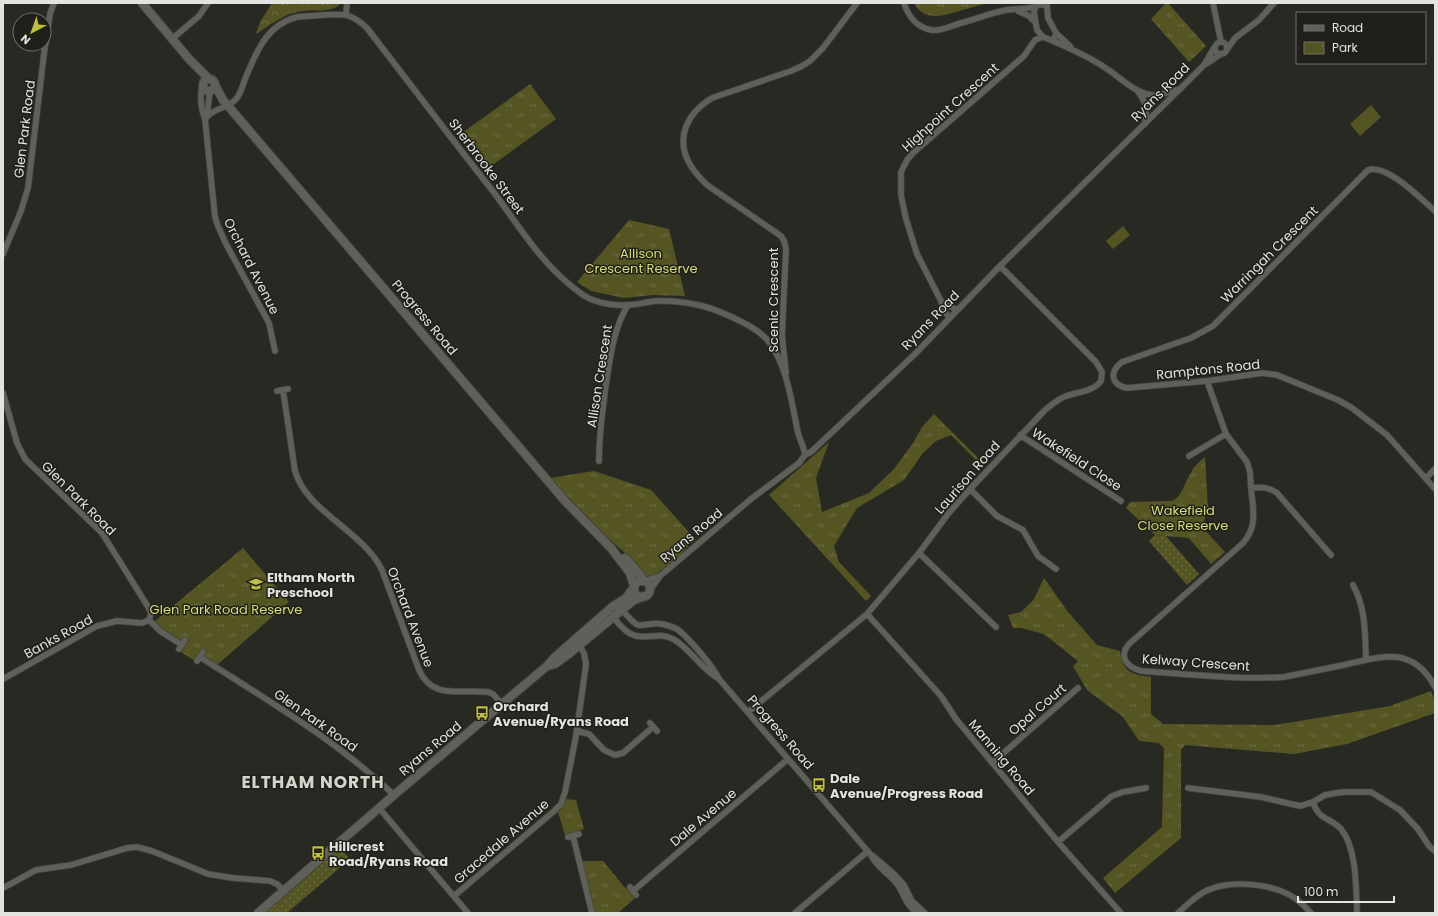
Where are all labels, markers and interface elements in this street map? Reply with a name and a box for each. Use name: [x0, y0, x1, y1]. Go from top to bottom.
north arrow: [12, 12, 52, 52]
legend: [1296, 12, 1426, 64]
text: Road: [1332, 19, 1363, 36]
text: N: [17, 31, 34, 48]
text: Park: [1332, 39, 1359, 56]
street label: Highpoint Crescent: [898, 58, 1003, 156]
street label: Ryans Road: [1127, 59, 1194, 126]
street label: Glen Park Road: [9, 79, 40, 179]
street label: Sherbrooke Street: [444, 114, 529, 218]
street label: Warringah Crescent: [1216, 201, 1323, 307]
street label: Orchard Avenue: [219, 215, 284, 318]
park label: Allison Crescent Reserve: [584, 244, 698, 278]
street label: Scenic Crescent: [764, 247, 783, 353]
street label: Progress Road: [387, 275, 462, 359]
street label: Ryans Road: [897, 286, 964, 354]
street label: Allison Crescent: [582, 323, 617, 429]
street label: Ramptons Road: [1155, 355, 1261, 384]
street label: Wakefield Close: [1028, 423, 1125, 496]
street label: Laurison Road: [930, 437, 1005, 518]
street label: Glen Park Road: [37, 457, 120, 540]
park label: Wakefield Close Reserve: [1138, 501, 1228, 535]
street label: Ryans Road: [656, 504, 727, 567]
street label: Orchard Avenue: [383, 564, 438, 670]
place label: Eltham North Preschool: [267, 568, 355, 602]
school or university icon: Eltham North Preschool: [248, 576, 264, 592]
park label: Glen Park Road Reserve: [150, 600, 302, 619]
street label: Banks Road: [20, 610, 96, 663]
street label: Kelway Crescent: [1141, 649, 1251, 676]
street label: Opal Court: [1004, 679, 1070, 740]
street label: Glen Park Road: [270, 684, 361, 756]
street label: Progress Road: [743, 691, 818, 774]
place label: Orchard Avenue/Ryans Road: [493, 697, 629, 731]
bus stop icon: Orchard Avenue/Ryans Road: [474, 705, 490, 721]
street label: Manning Road: [964, 715, 1039, 800]
street label: Ryans Road: [395, 717, 466, 780]
place label: Dale Avenue/Progress Road: [830, 769, 983, 803]
district label: ELTHAM NORTH: [241, 770, 385, 794]
bus stop icon: Dale Avenue/Progress Road: [811, 777, 827, 793]
street label: Dale Avenue: [666, 784, 741, 851]
street label: Gracedale Avenue: [450, 795, 553, 888]
place label: Hillcrest Road/Ryans Road: [329, 837, 448, 871]
bus stop icon: Hillcrest Road/Ryans Road: [310, 845, 326, 861]
scale bar: [1298, 878, 1394, 904]
text: 100 m: [1304, 883, 1338, 900]

